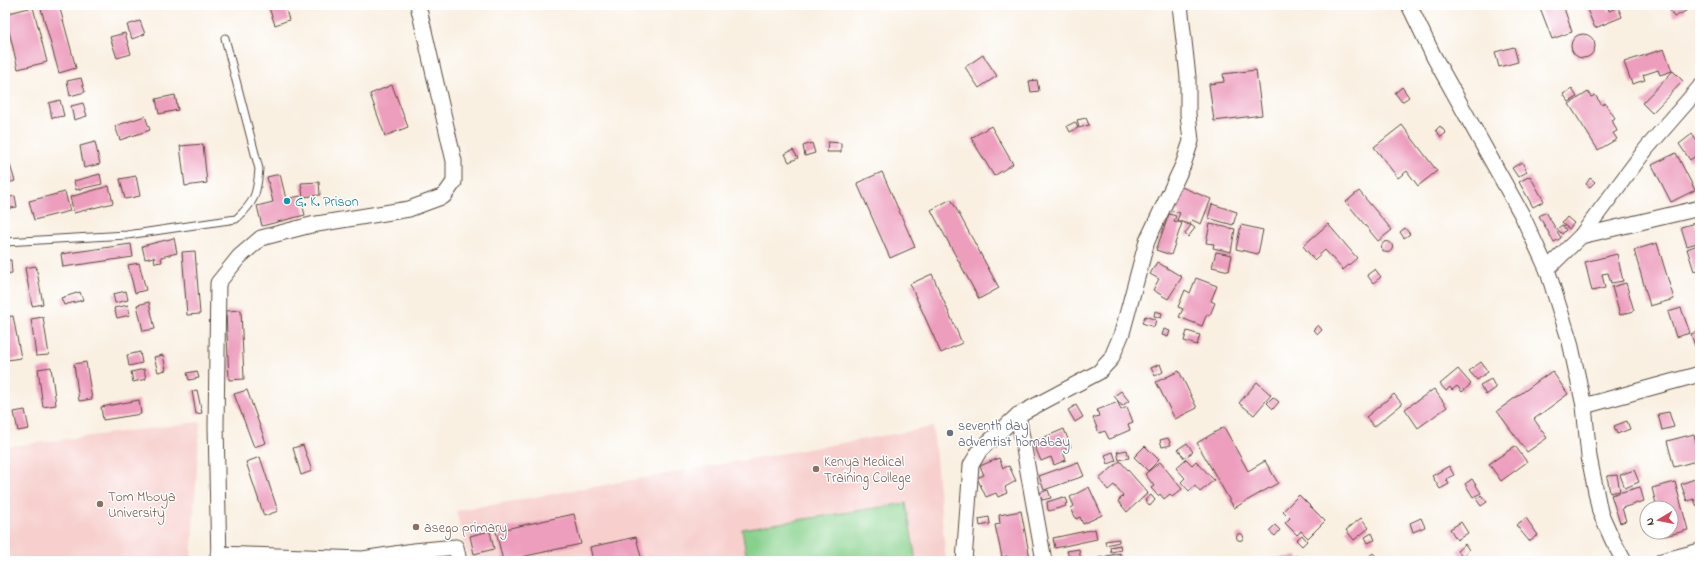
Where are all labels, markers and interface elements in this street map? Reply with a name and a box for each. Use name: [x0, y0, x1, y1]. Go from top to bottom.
place label: G. K. Prison: [295, 192, 359, 213]
marker: G. K. Prison: [282, 196, 292, 206]
place label: seventh day adventist homabay: [958, 416, 1070, 454]
marker: seventh day adventist homabay: [945, 428, 955, 438]
place label: Kenya Medical Training College: [824, 452, 911, 490]
marker: Kenya Medical Training College: [811, 464, 821, 474]
place label: Tom Mboya University: [108, 487, 176, 525]
marker: Tom Mboya University: [95, 499, 105, 509]
north arrow: [1639, 500, 1679, 540]
text: N: [1642, 517, 1659, 527]
place label: asego primary: [424, 518, 507, 540]
marker: asego primary: [411, 522, 421, 532]

